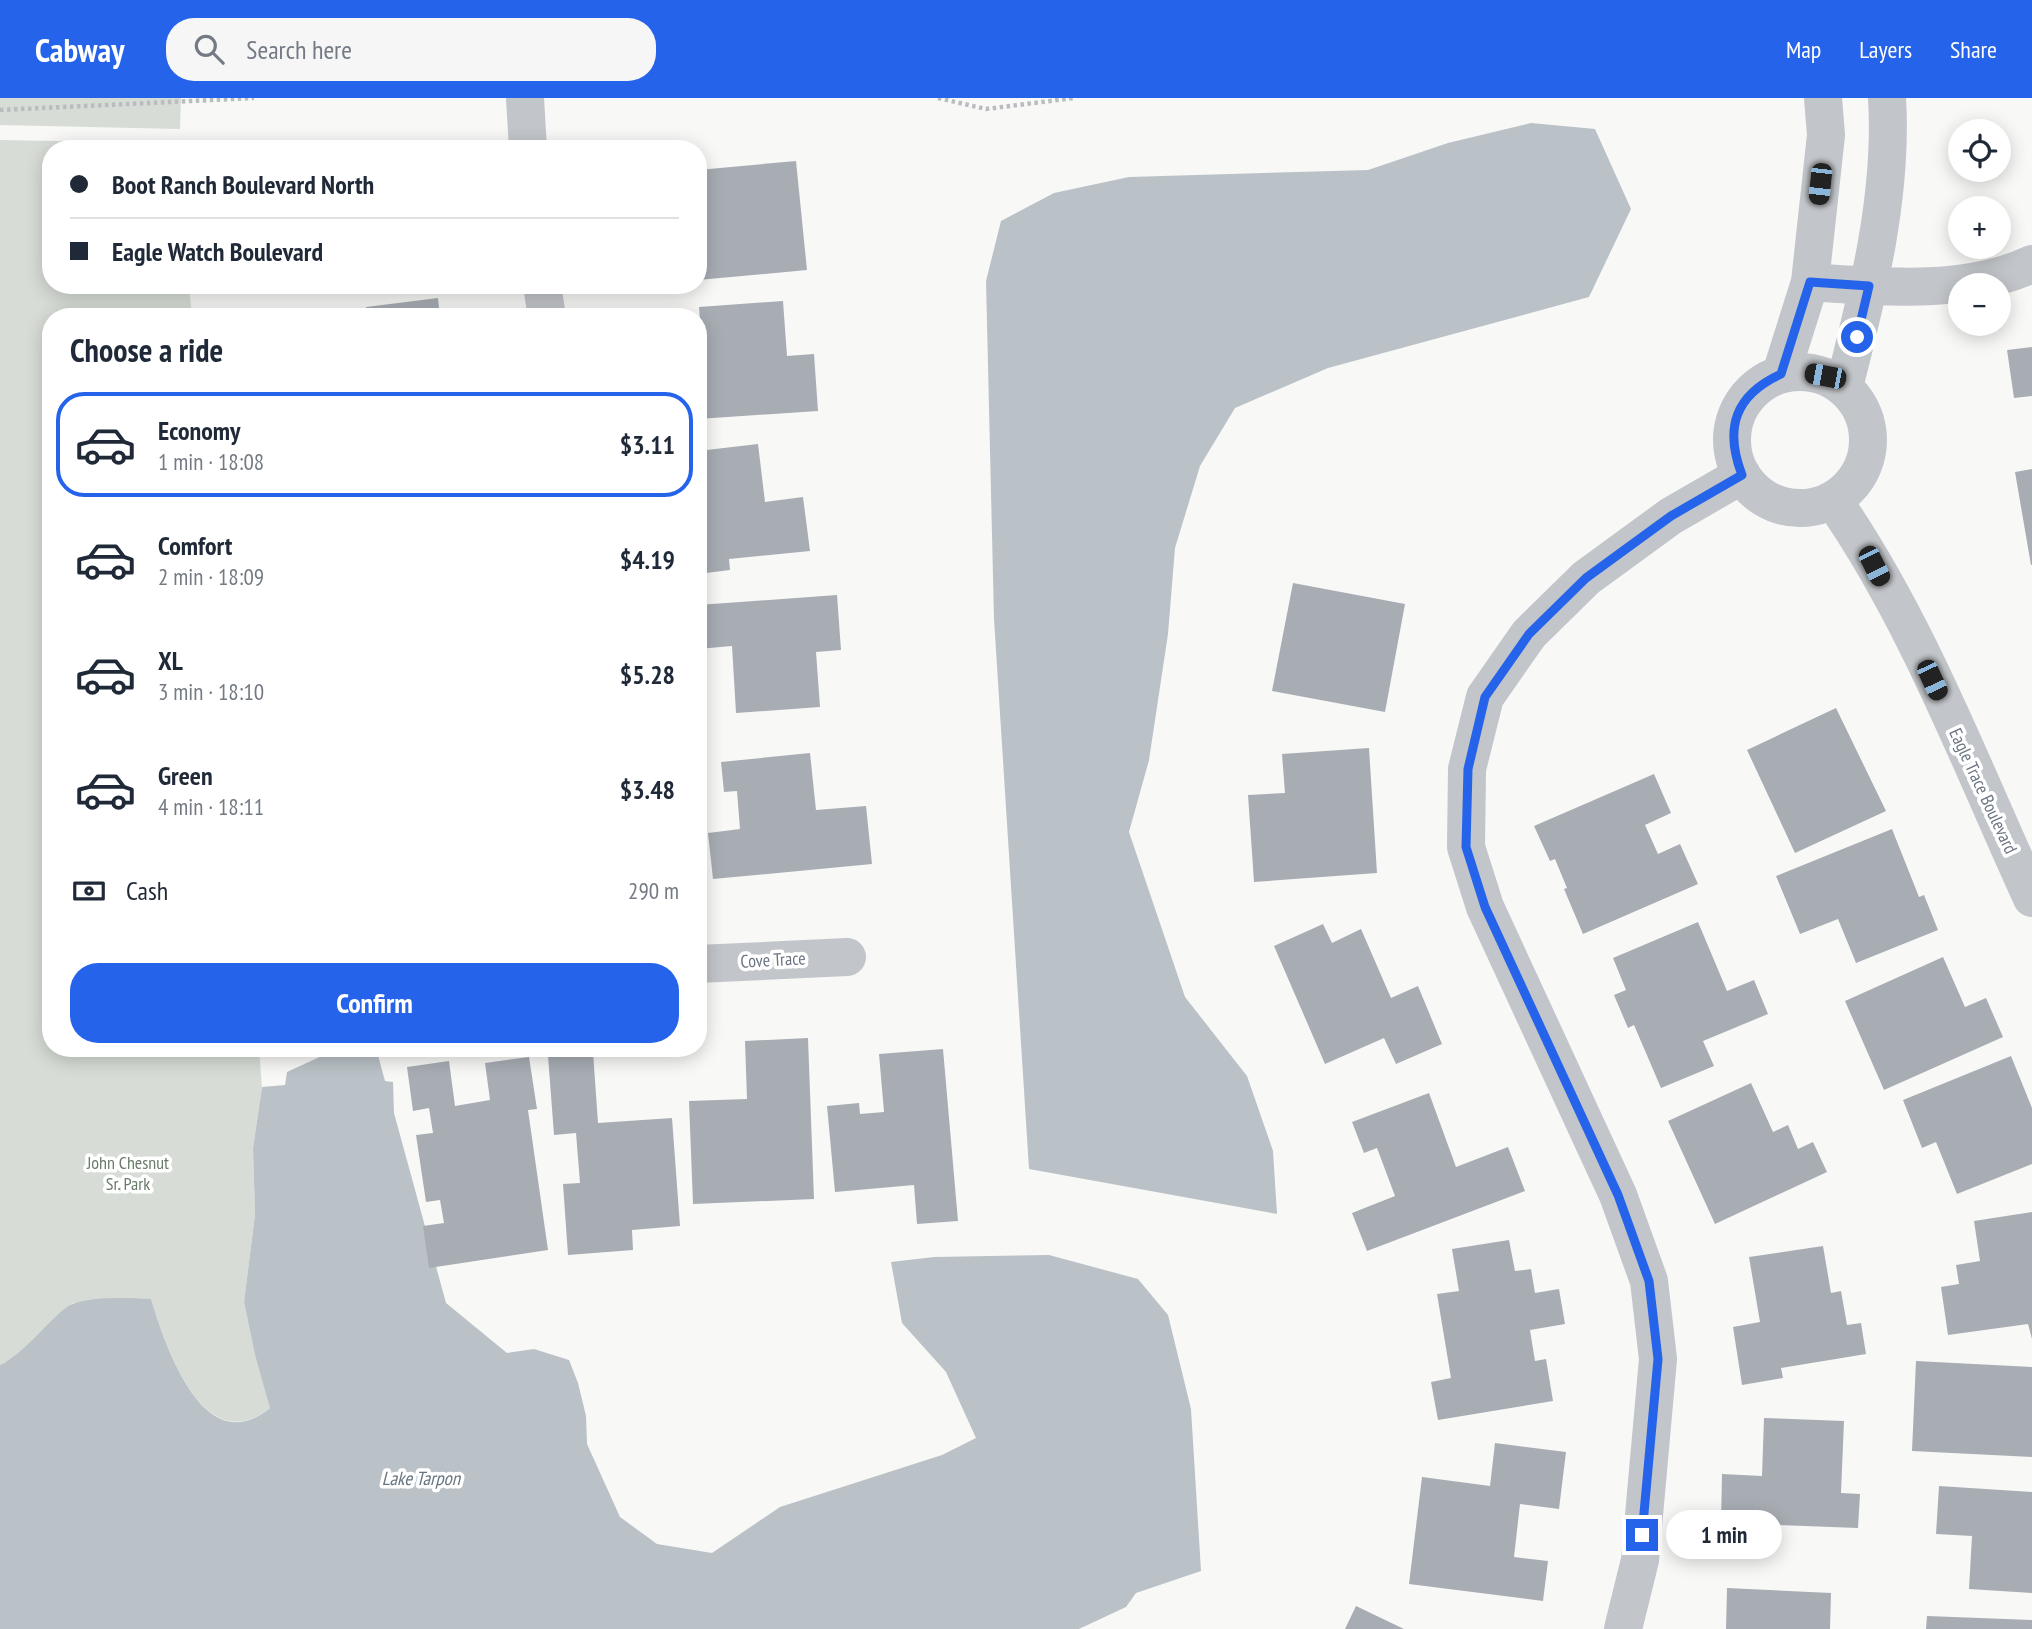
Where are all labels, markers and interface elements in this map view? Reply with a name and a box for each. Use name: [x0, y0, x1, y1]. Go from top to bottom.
search box: [166, 18, 656, 81]
text: Cabway: [35, 28, 124, 71]
icon: search: [190, 30, 228, 68]
text: Search here: [246, 33, 352, 66]
text: Map: [1786, 34, 1821, 65]
text: Layers: [1859, 34, 1912, 65]
text: Share: [1950, 34, 1997, 65]
map controls: [1948, 119, 2011, 336]
button: locate: [1948, 119, 2011, 182]
car: [1808, 162, 1833, 206]
text: Boot Ranch Boulevard North: [112, 168, 374, 201]
button: +: [1948, 196, 2011, 259]
text: Eagle Watch Boulevard: [112, 235, 323, 268]
button: −: [1948, 273, 2011, 336]
route start: [1841, 321, 1873, 353]
text: Choose a ride: [70, 329, 223, 371]
car: [1803, 362, 1848, 390]
icon: car: [74, 413, 137, 476]
text: Economy: [158, 414, 240, 447]
text: $3.11: [620, 428, 675, 461]
text: 1 min · 18:08: [158, 447, 264, 476]
icon: car: [74, 528, 137, 591]
text: Comfort: [158, 529, 232, 562]
text: $4.19: [620, 543, 675, 576]
car: [1856, 543, 1893, 589]
text: 2 min · 18:09: [158, 562, 264, 591]
icon: car: [74, 643, 137, 706]
text: XL: [158, 644, 183, 677]
car: [1914, 657, 1951, 703]
text: $5.28: [620, 658, 675, 691]
text: 3 min · 18:10: [158, 677, 264, 706]
street label: Eagle Trace Boulevard: [1944, 724, 2023, 857]
icon: car: [74, 758, 137, 821]
text: Green: [158, 759, 213, 792]
text: $3.48: [620, 773, 675, 806]
text: 4 min · 18:11: [158, 792, 264, 821]
icon: cash: [70, 872, 108, 910]
text: Cash: [126, 874, 168, 907]
text: 290 m: [628, 876, 679, 905]
street label: Cove Trace: [740, 946, 806, 973]
button: Confirm: [70, 963, 679, 1043]
park label: John Chesnut Sr. Park: [86, 1151, 169, 1195]
water label: Lake Tarpon: [382, 1466, 462, 1490]
callout: 1 min: [1666, 1510, 1782, 1560]
route end: [1626, 1519, 1658, 1551]
text: 1 min: [1701, 1520, 1747, 1549]

